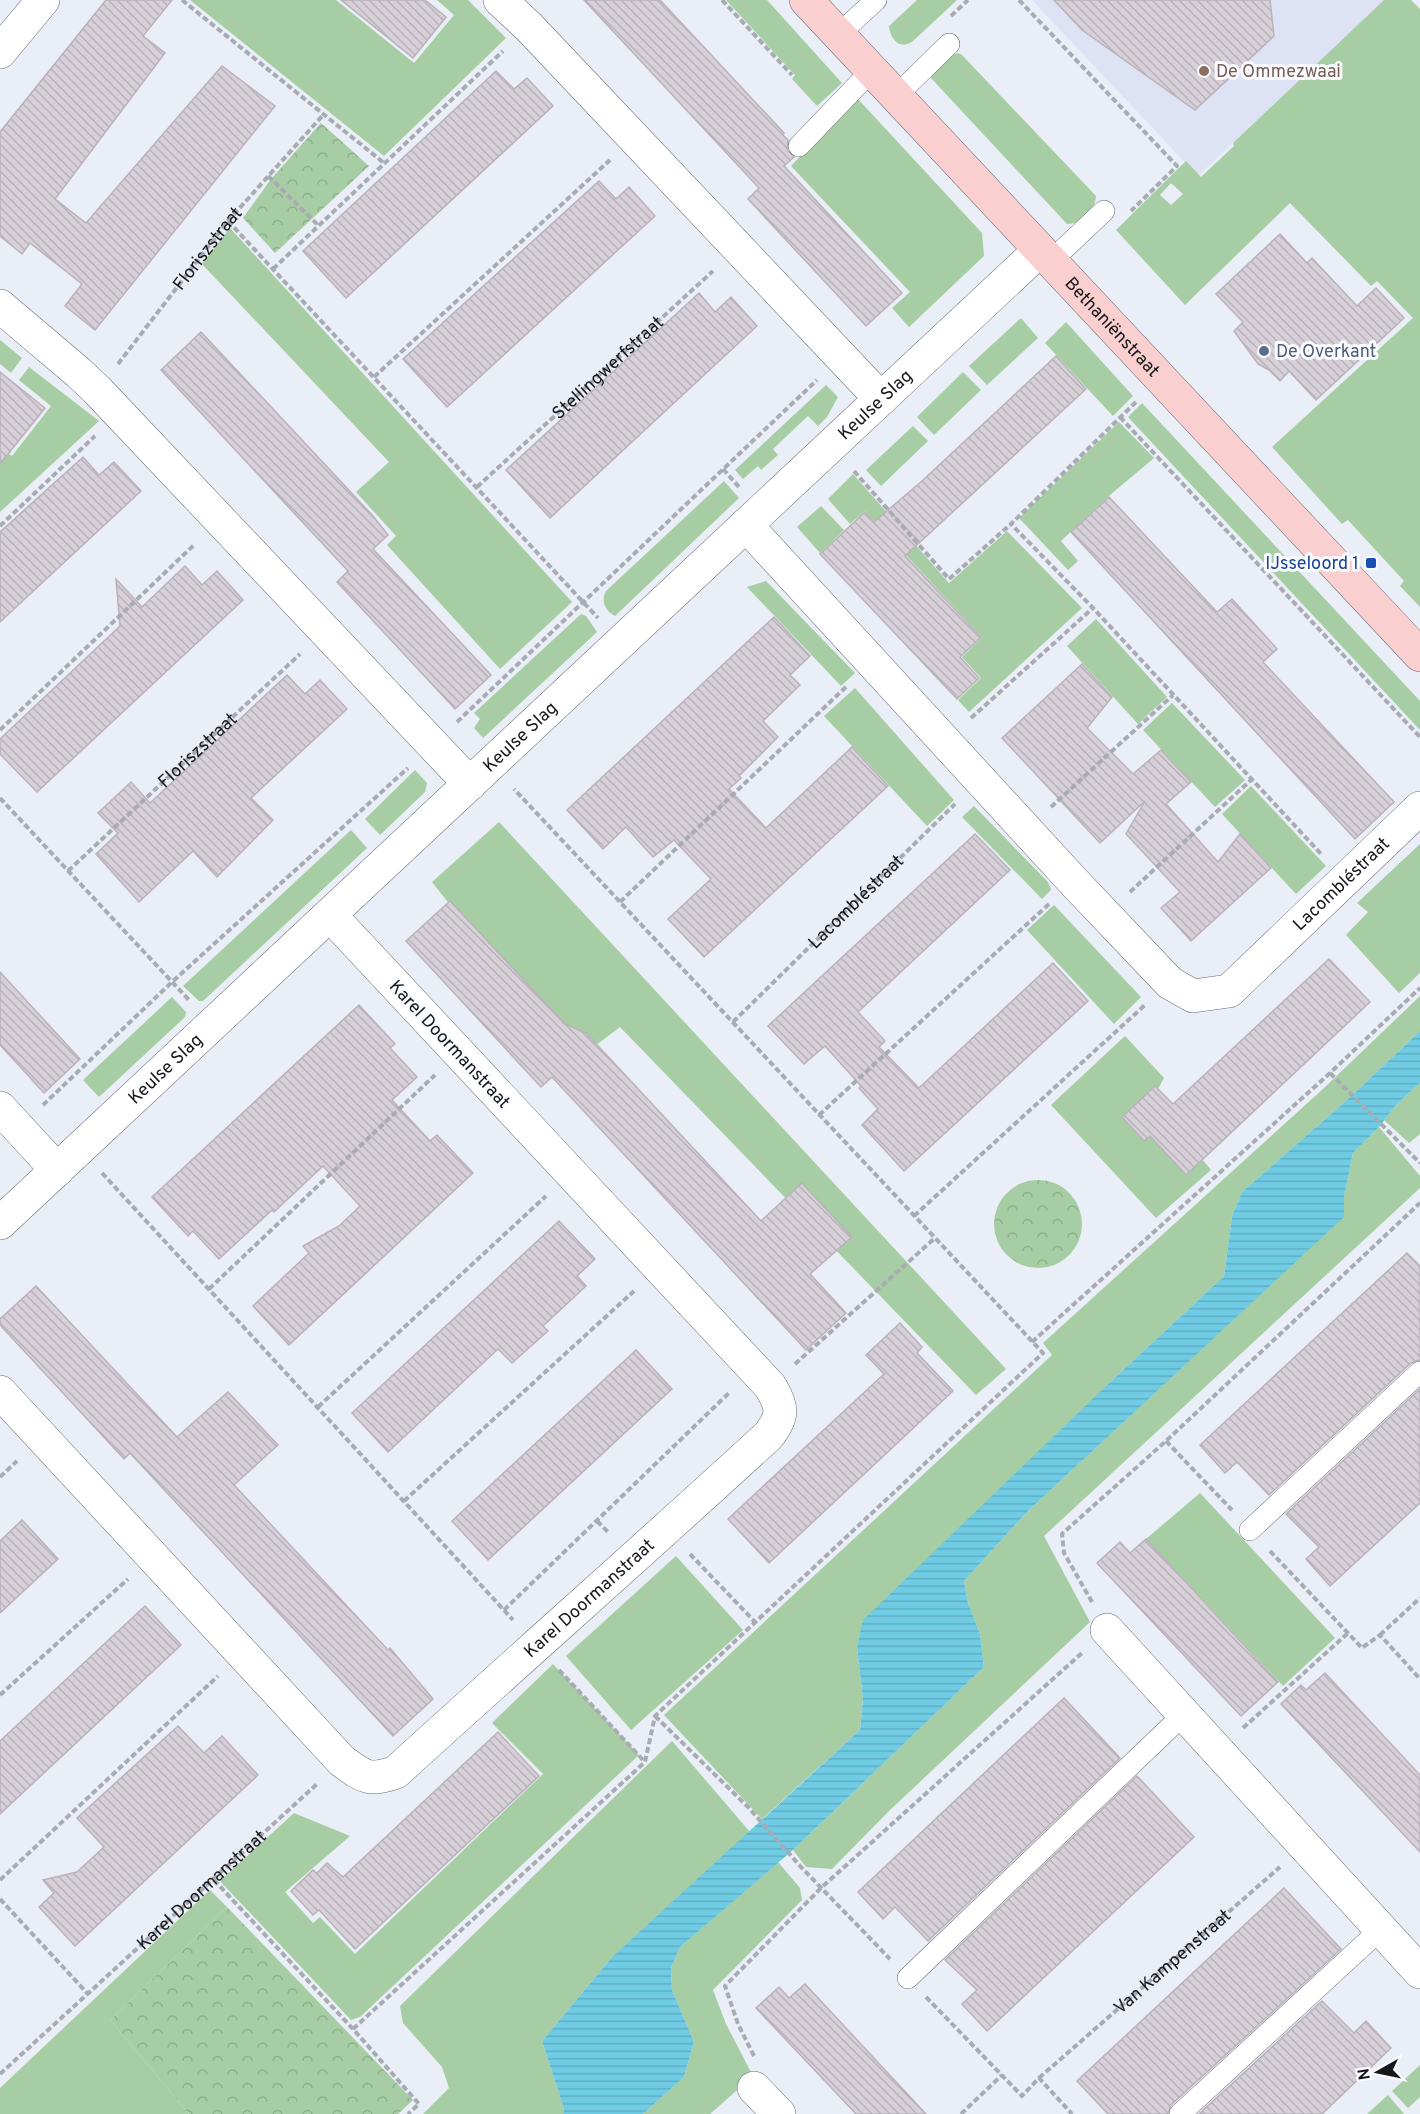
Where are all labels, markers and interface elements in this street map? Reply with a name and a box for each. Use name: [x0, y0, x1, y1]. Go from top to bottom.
place label: De Ommezwaai: [1216, 61, 1341, 84]
marker: De Ommezwaai: [1197, 64, 1211, 78]
street label: Floriszstraat: [169, 203, 248, 296]
street label: Bethaniënstraat: [1059, 273, 1164, 383]
street label: Stellingwerfstraat: [548, 312, 669, 425]
place label: De Overkant: [1276, 341, 1376, 364]
marker: De Overkant: [1257, 344, 1271, 358]
street label: Keulse Slag: [834, 365, 918, 446]
place label: IJsseloord 1: [1265, 553, 1359, 576]
marker: IJsseloord 1: [1364, 556, 1378, 570]
street label: Keulse Slag: [479, 697, 563, 778]
street label: Floriszstraat: [154, 709, 243, 794]
street label: Lacombléstraat: [1289, 833, 1395, 936]
street label: Lacombléstraat: [804, 850, 910, 955]
street label: Karel Doormanstraat: [383, 976, 514, 1114]
street label: Keulse Slag: [124, 1029, 208, 1110]
street label: Karel Doormanstraat: [520, 1535, 660, 1664]
street label: Karel Doormanstraat: [133, 1826, 272, 1956]
street label: Van Kampenstraat: [1110, 1905, 1237, 2020]
north arrow: [1348, 2042, 1408, 2102]
text: N: [1354, 2067, 1376, 2081]

